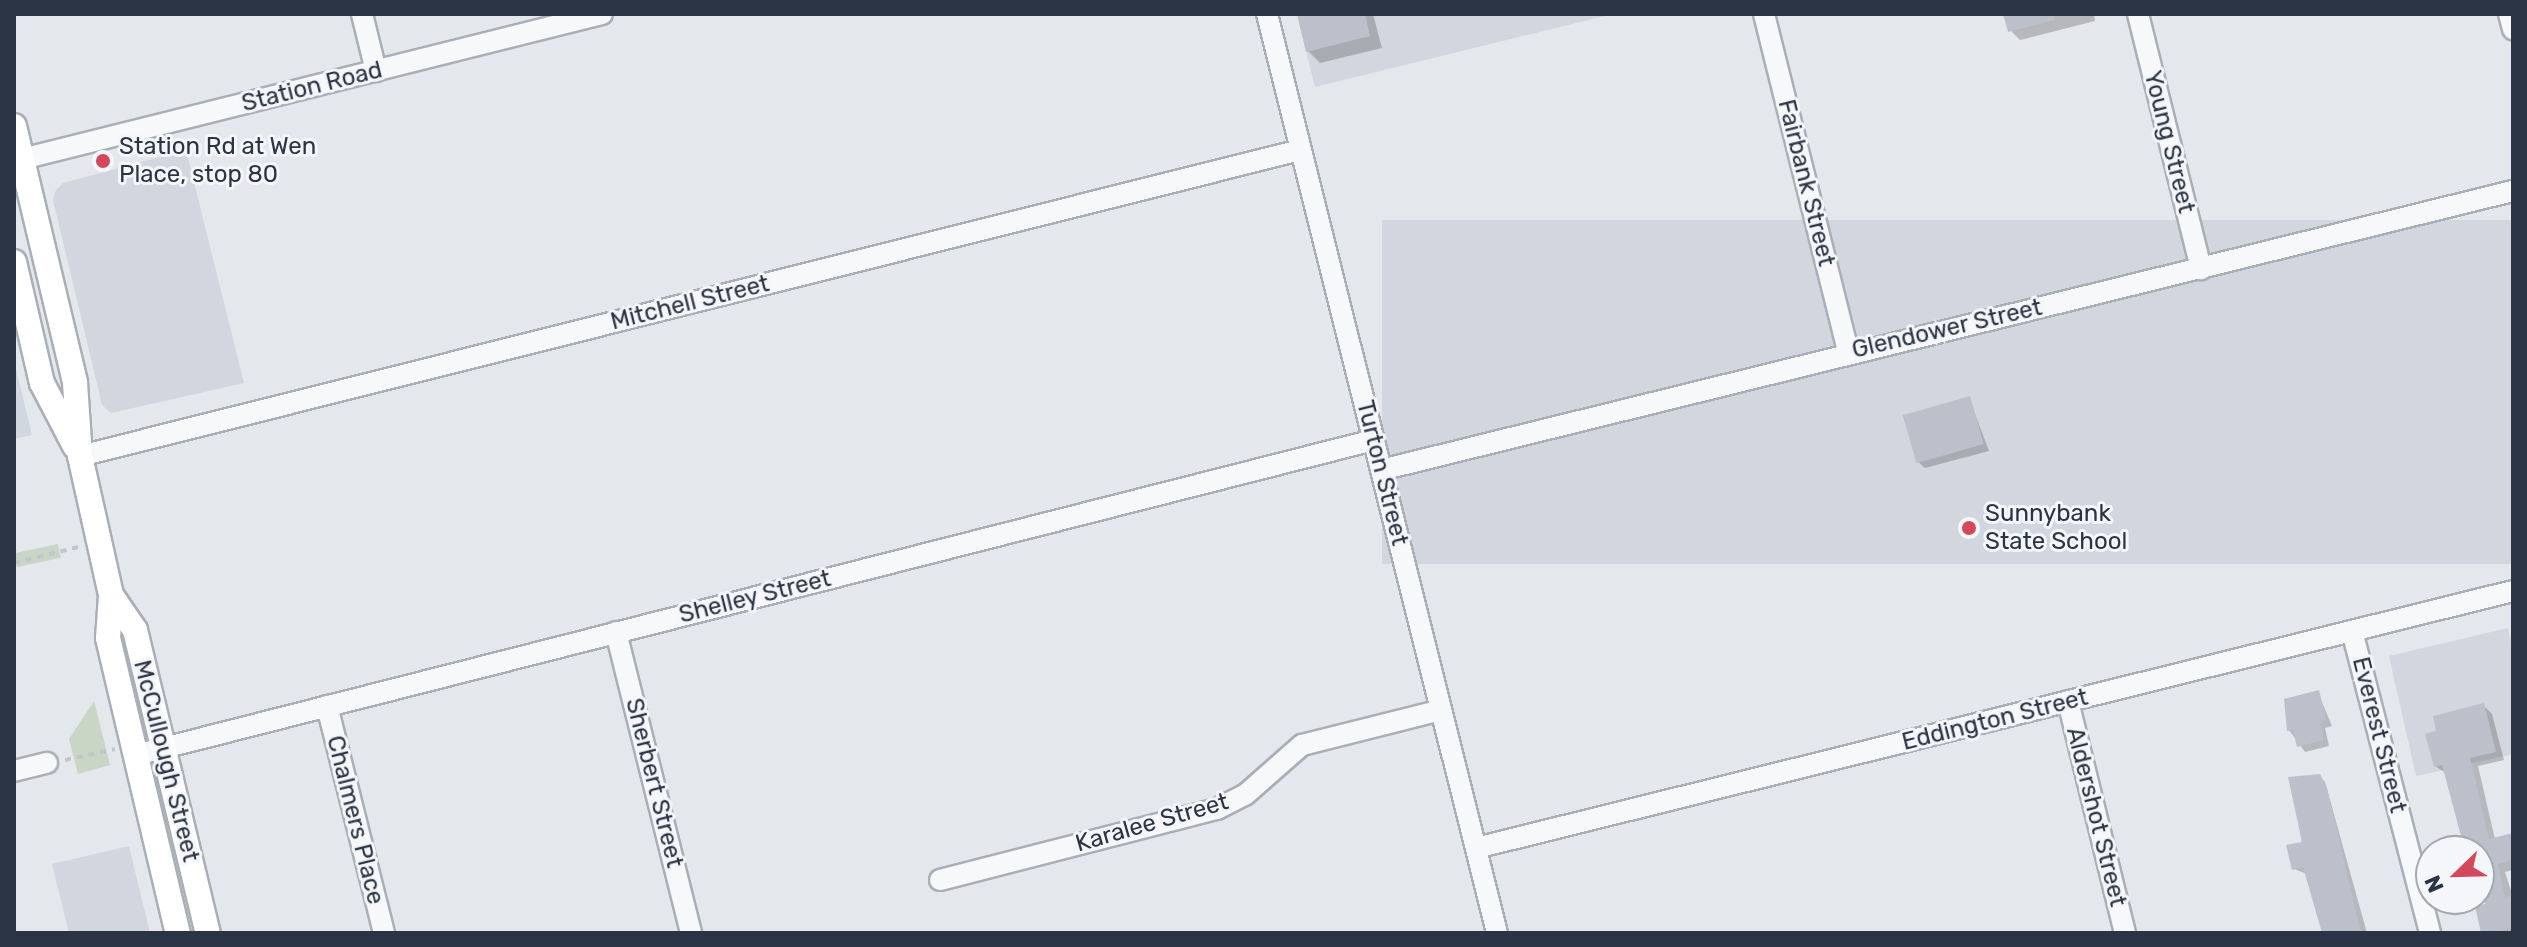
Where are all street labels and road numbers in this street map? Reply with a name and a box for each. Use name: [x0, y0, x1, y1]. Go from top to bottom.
street label: Station Road: [239, 56, 385, 118]
street label: Young Street: [2137, 68, 2201, 216]
street label: Fairbank Street: [1771, 96, 1841, 270]
street label: Mitchell Street: [608, 269, 772, 337]
street label: Glendower Street: [1849, 293, 2045, 365]
street label: Turton Street: [1350, 397, 1414, 549]
street label: Shelley Street: [676, 564, 834, 630]
street label: Everest Street: [2346, 654, 2412, 816]
street label: McCullough Street: [127, 657, 205, 865]
street label: Eddington Street: [1899, 683, 2091, 757]
street label: Sherbert Street: [619, 695, 689, 871]
street label: Aldershot Street: [2060, 724, 2132, 910]
street label: Chalmers Place: [320, 733, 390, 907]
street label: Karalee Street: [1072, 787, 1232, 859]

